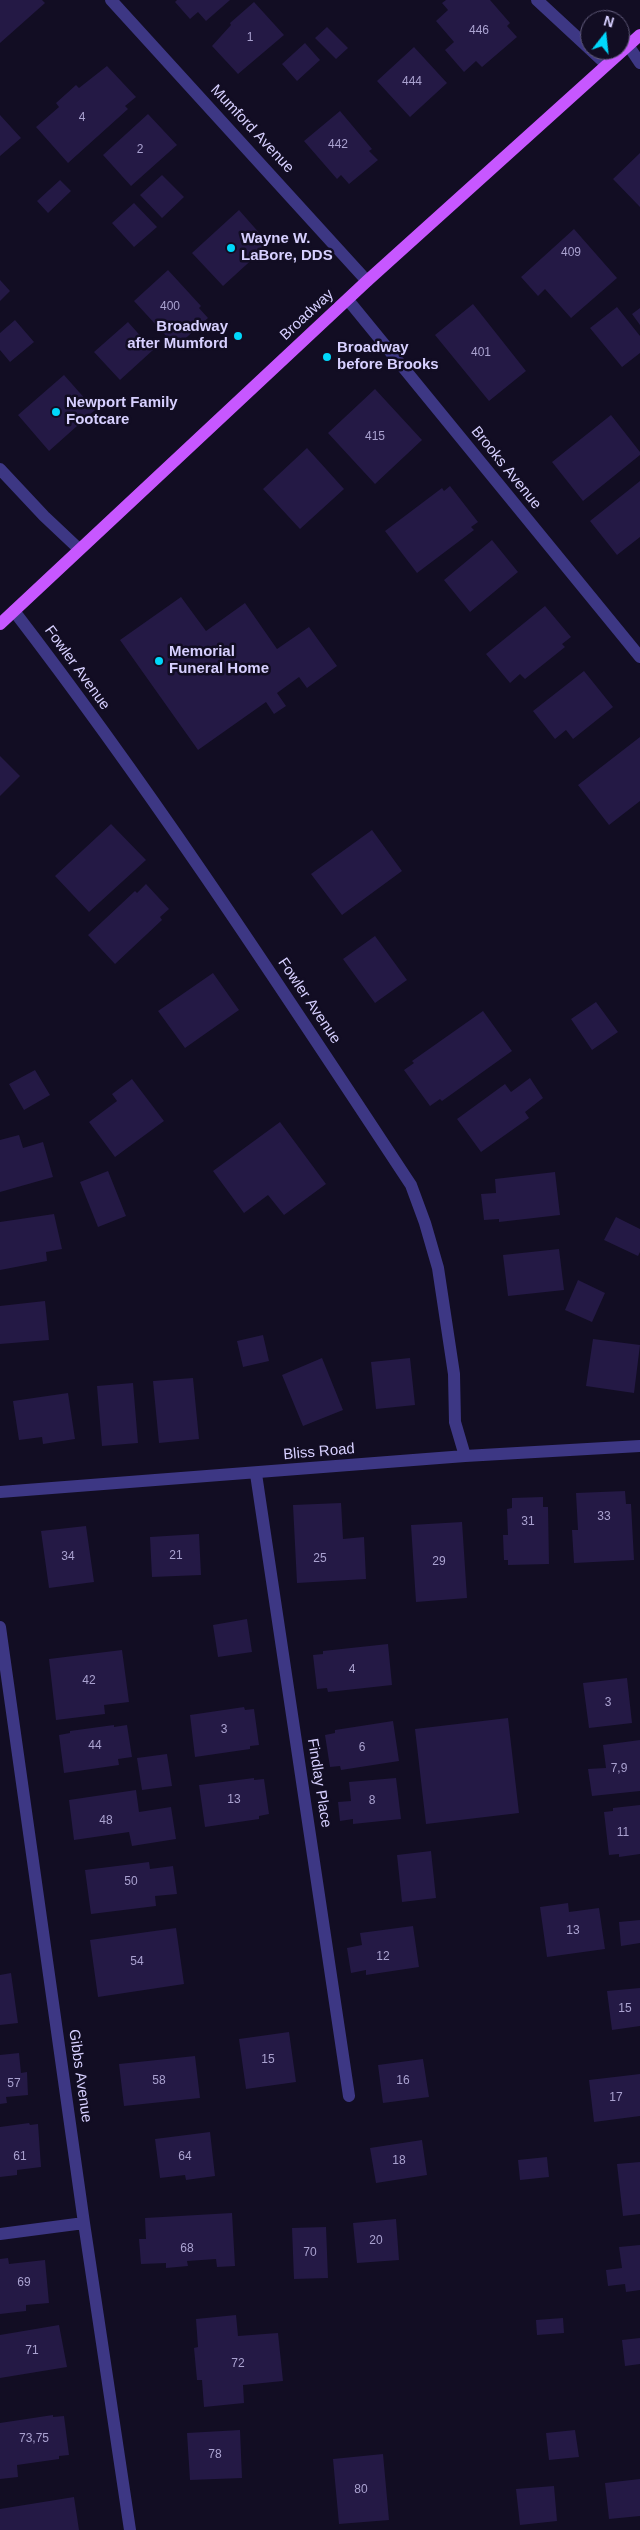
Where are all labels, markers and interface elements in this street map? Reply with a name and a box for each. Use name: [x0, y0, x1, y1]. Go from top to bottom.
north arrow: [580, 10, 630, 60]
text: N: [602, 12, 616, 31]
house number: 446: [469, 24, 489, 38]
house number: 1: [247, 31, 253, 45]
house number: 444: [402, 75, 422, 89]
street label: Mumford Avenue: [207, 81, 297, 177]
house number: 4: [79, 111, 85, 125]
house number: 442: [328, 138, 348, 152]
house number: 2: [137, 143, 143, 157]
place label: Wayne W. LaBore, DDS: [241, 230, 333, 265]
marker: Wayne W. LaBore, DDS: [225, 242, 237, 254]
house number: 409: [561, 246, 581, 260]
street label: Broadway: [276, 286, 338, 344]
house number: 400: [160, 300, 180, 314]
place label: Broadway after Mumford: [127, 318, 228, 353]
marker: Broadway after Mumford: [232, 330, 244, 342]
place label: Broadway before Brooks: [337, 339, 439, 374]
house number: 401: [471, 346, 491, 360]
marker: Broadway before Brooks: [321, 351, 333, 363]
place label: Newport Family Footcare: [66, 394, 178, 429]
marker: Newport Family Footcare: [50, 406, 62, 418]
street label: Brooks Avenue: [467, 423, 545, 513]
house number: 415: [365, 430, 385, 444]
street label: Fowler Avenue: [40, 622, 114, 714]
place label: Memorial Funeral Home: [169, 643, 269, 678]
marker: Memorial Funeral Home: [153, 655, 165, 667]
street label: Fowler Avenue: [274, 955, 344, 1047]
street label: Bliss Road: [283, 1440, 355, 1464]
house number: 33: [597, 1510, 611, 1524]
house number: 31: [521, 1515, 535, 1529]
house number: 21: [169, 1549, 183, 1563]
house number: 34: [61, 1550, 75, 1564]
house number: 25: [313, 1552, 327, 1566]
house number: 29: [432, 1555, 446, 1569]
house number: 4: [349, 1663, 355, 1677]
house number: 42: [82, 1674, 96, 1688]
house number: 3: [605, 1696, 611, 1710]
house number: 3: [221, 1723, 227, 1737]
street label: Findlay Place: [303, 1737, 335, 1829]
house number: 44: [88, 1739, 102, 1753]
house number: 6: [359, 1741, 365, 1755]
house number: 7,9: [611, 1762, 627, 1776]
house number: 13: [227, 1793, 241, 1807]
house number: 8: [369, 1794, 375, 1808]
house number: 48: [99, 1814, 113, 1828]
house number: 11: [617, 1826, 629, 1840]
house number: 50: [124, 1875, 138, 1889]
house number: 13: [566, 1924, 580, 1938]
house number: 12: [376, 1950, 390, 1964]
house number: 54: [130, 1955, 144, 1969]
house number: 15: [618, 2002, 632, 2016]
street label: Gibbs Avenue: [65, 2028, 95, 2124]
house number: 15: [261, 2053, 275, 2067]
house number: 58: [152, 2074, 166, 2088]
house number: 16: [396, 2074, 410, 2088]
house number: 57: [7, 2077, 21, 2091]
house number: 17: [609, 2091, 623, 2105]
house number: 61: [13, 2150, 27, 2164]
house number: 64: [178, 2150, 192, 2164]
house number: 18: [392, 2154, 406, 2168]
house number: 20: [369, 2234, 383, 2248]
house number: 68: [180, 2242, 194, 2256]
house number: 70: [303, 2246, 317, 2260]
house number: 69: [17, 2276, 31, 2290]
house number: 71: [25, 2344, 39, 2358]
house number: 72: [231, 2357, 245, 2371]
house number: 73,75: [19, 2432, 49, 2446]
house number: 78: [208, 2448, 222, 2462]
house number: 80: [354, 2483, 368, 2497]

